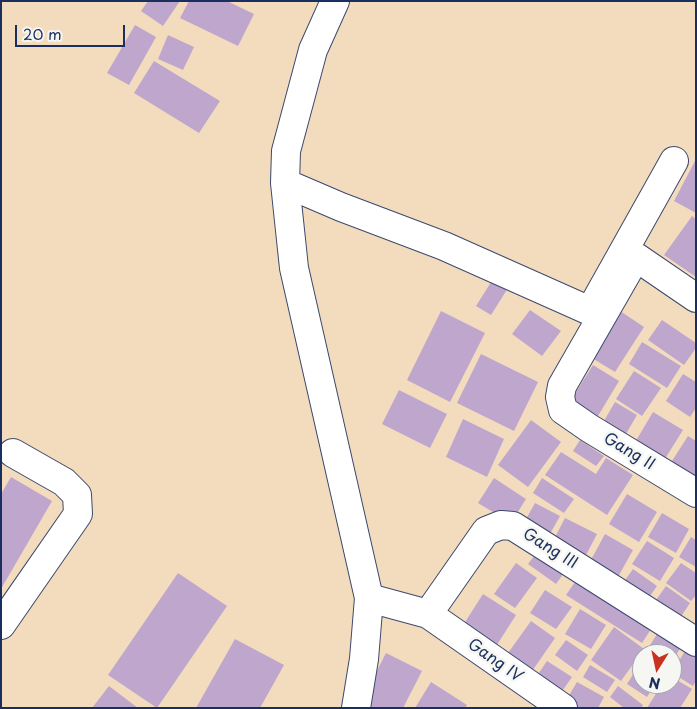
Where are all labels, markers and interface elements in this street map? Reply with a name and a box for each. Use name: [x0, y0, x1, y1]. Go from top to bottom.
scale bar: [18, 15, 128, 47]
text: 20 m: [23, 22, 62, 45]
street label: Gang II: [600, 429, 658, 475]
street label: Gang III: [519, 525, 581, 573]
street label: Gang IV: [464, 635, 526, 687]
north arrow: [632, 644, 682, 694]
text: N: [647, 672, 662, 695]

